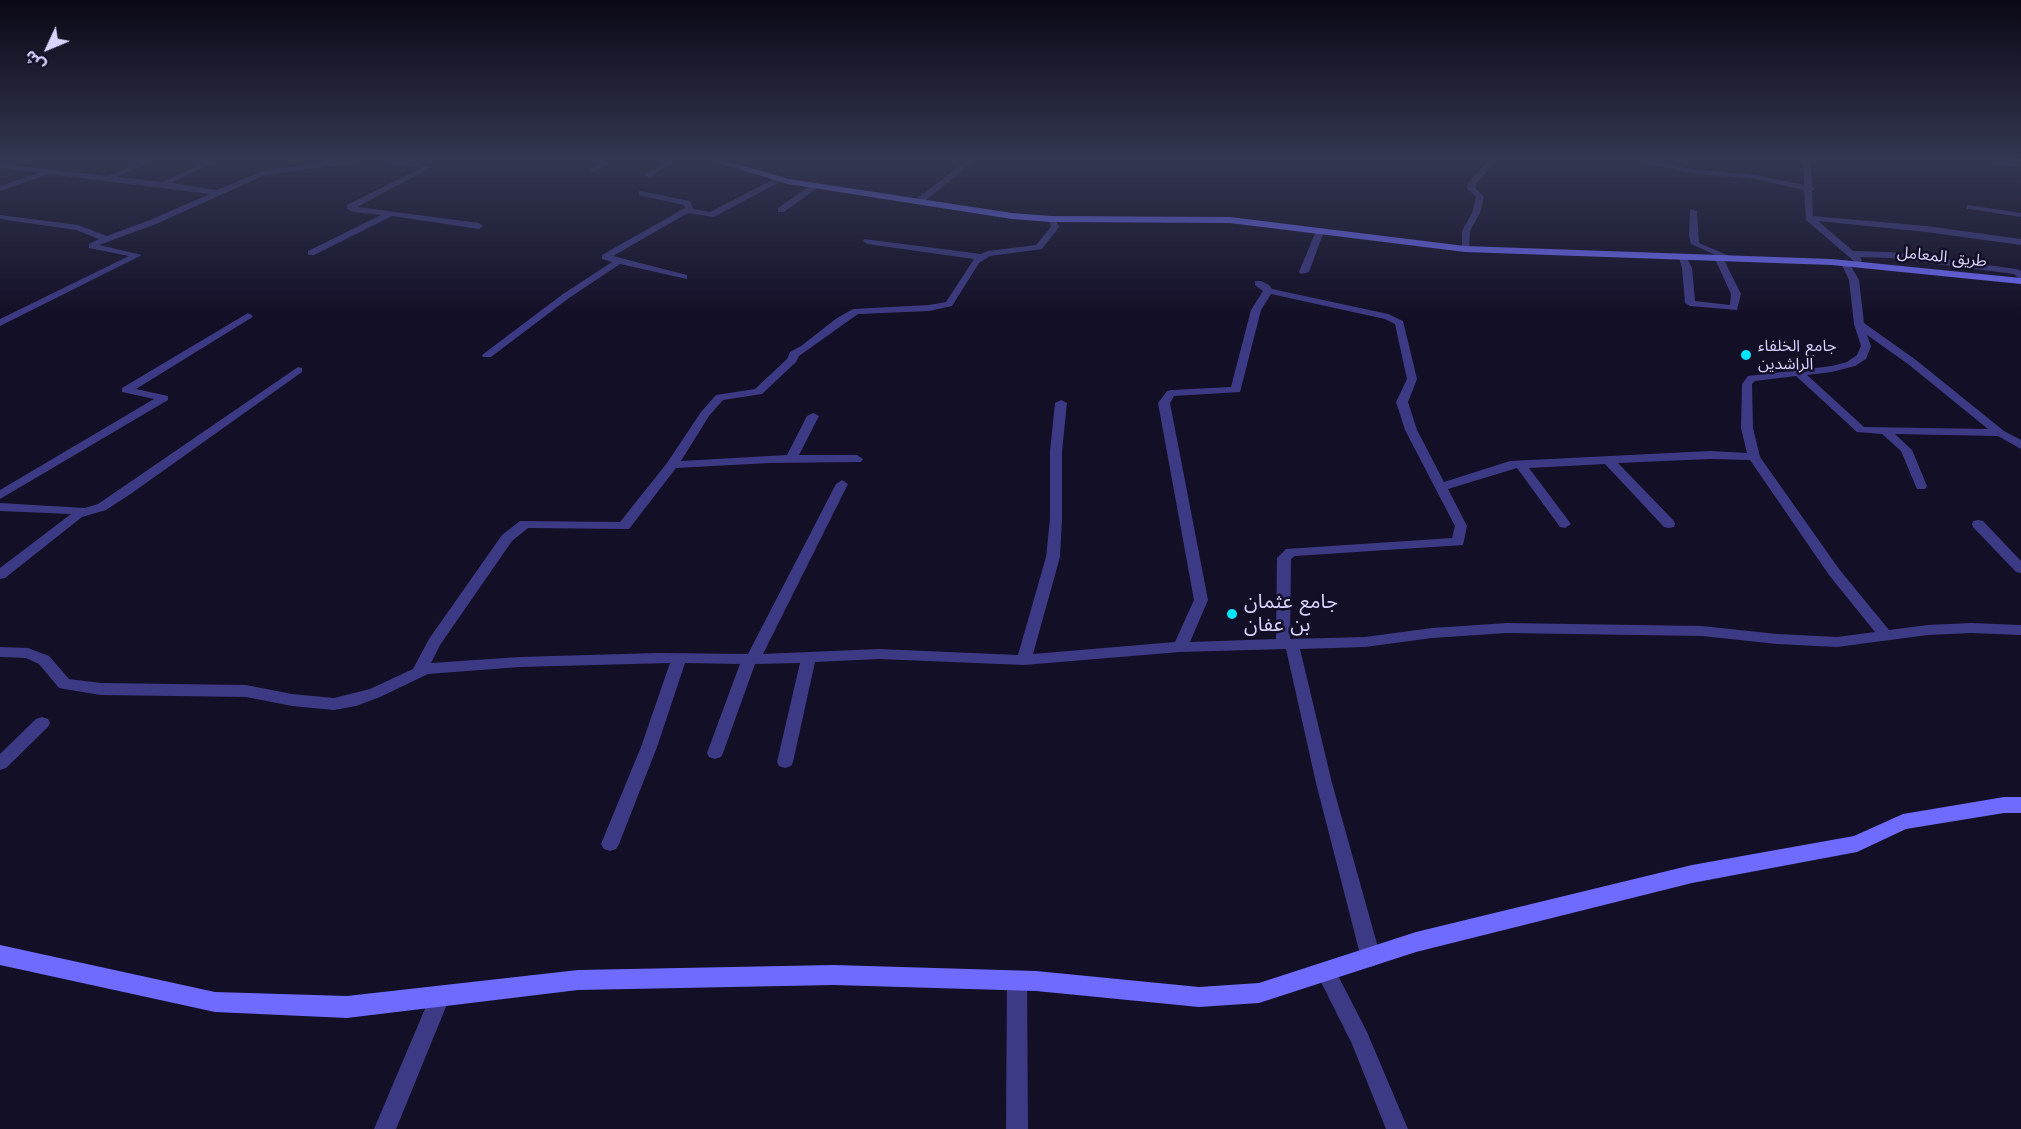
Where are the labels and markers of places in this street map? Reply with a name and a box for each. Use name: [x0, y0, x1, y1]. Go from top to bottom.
place label: جامع الخلفاء الراشدين: [1758, 336, 1837, 374]
marker: جامع الخلفاء الراشدين: [1739, 348, 1753, 362]
place label: جامع عثمان بن عفان: [1244, 590, 1338, 637]
marker: جامع عثمان بن عفان: [1225, 607, 1239, 621]

